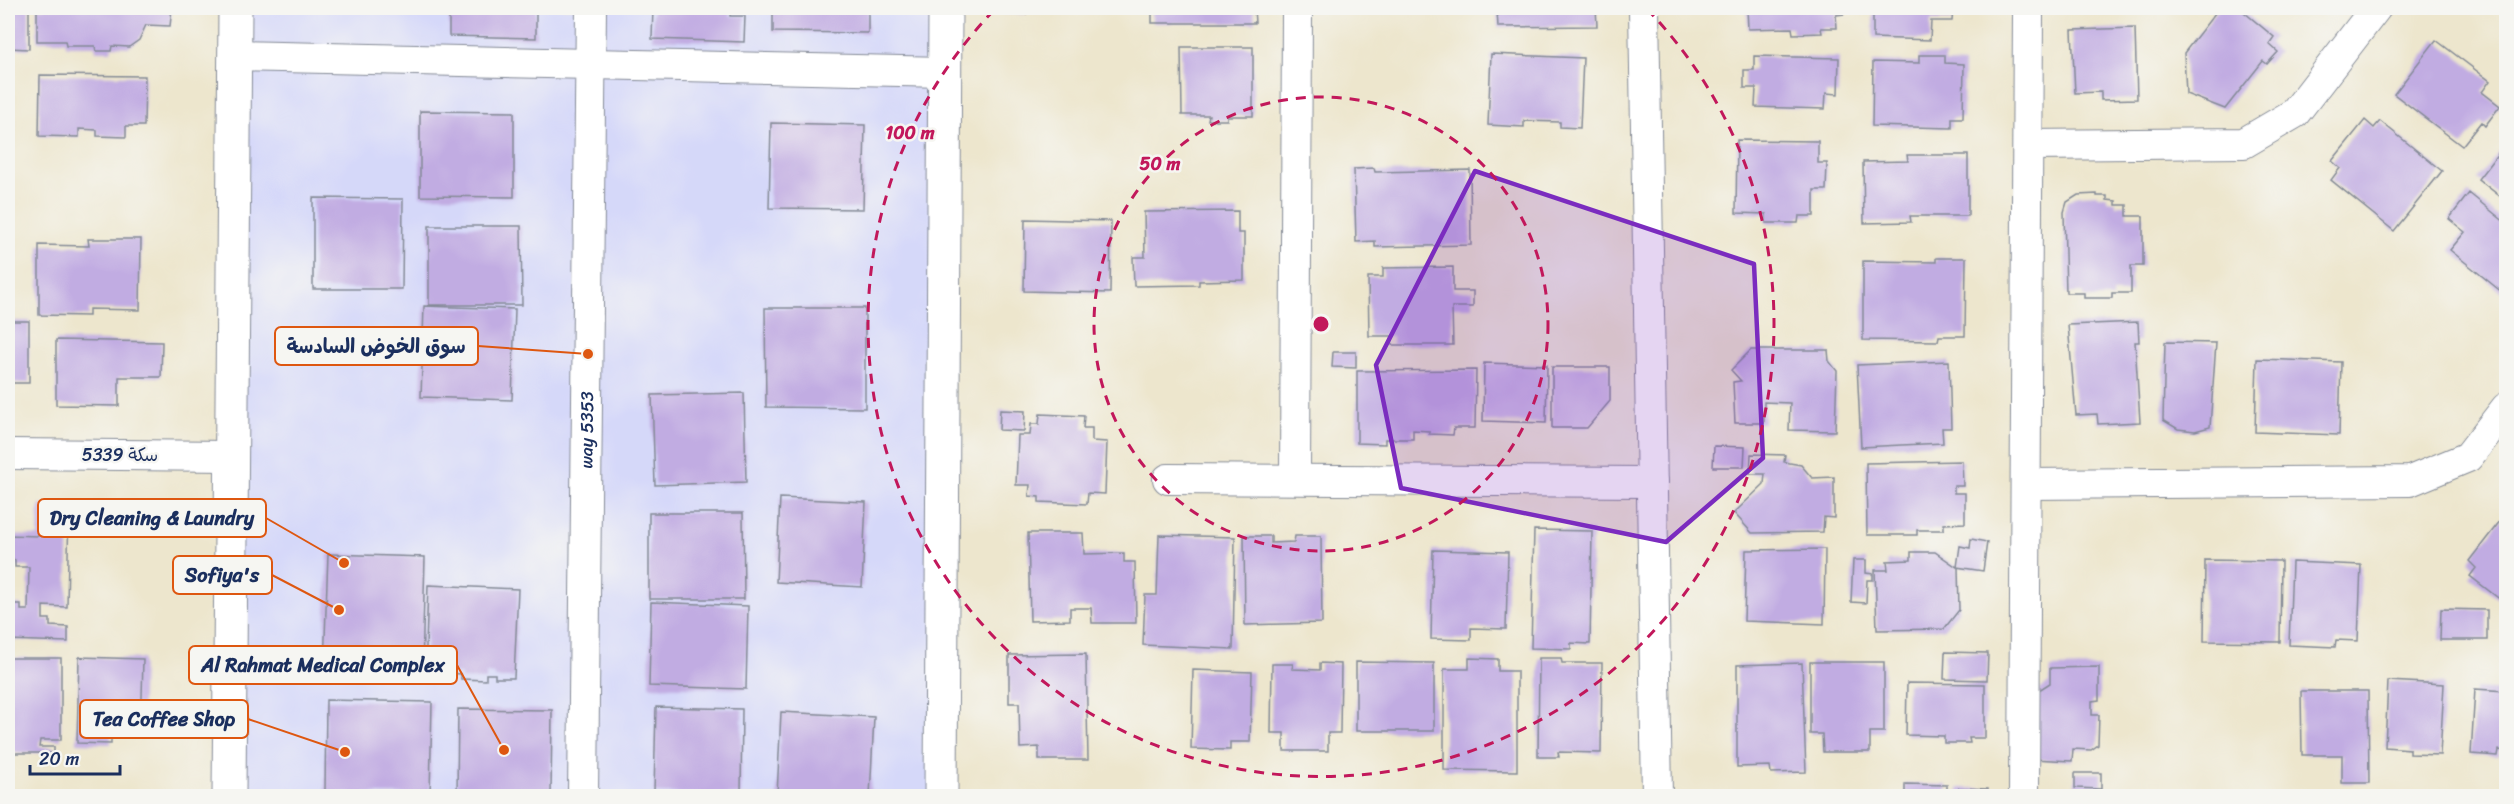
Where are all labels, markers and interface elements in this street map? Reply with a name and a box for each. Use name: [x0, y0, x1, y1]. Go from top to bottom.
text: 100 m: [886, 117, 935, 149]
text: 50 m: [1140, 148, 1181, 180]
centre of rings: [1311, 314, 1331, 334]
callout: سوق الخوض السادسة: [275, 327, 478, 365]
text: سوق الخوض السادسة: [286, 329, 466, 364]
street label: way 5353: [570, 391, 603, 469]
street label: سكة 5339: [82, 439, 158, 471]
callout: Dry Cleaning & Laundry: [38, 499, 266, 537]
text: Dry Cleaning & Laundry: [50, 501, 255, 536]
callout: Sofiya's: [173, 556, 272, 594]
text: Sofiya's: [184, 558, 260, 593]
callout: Al Rahmat Medical Complex: [189, 646, 457, 684]
text: Al Rahmat Medical Complex: [200, 648, 446, 683]
callout: Tea Coffee Shop: [80, 700, 248, 738]
text: Tea Coffee Shop: [93, 702, 236, 737]
scale bar: [30, 738, 120, 776]
text: 20 m: [39, 743, 79, 775]

